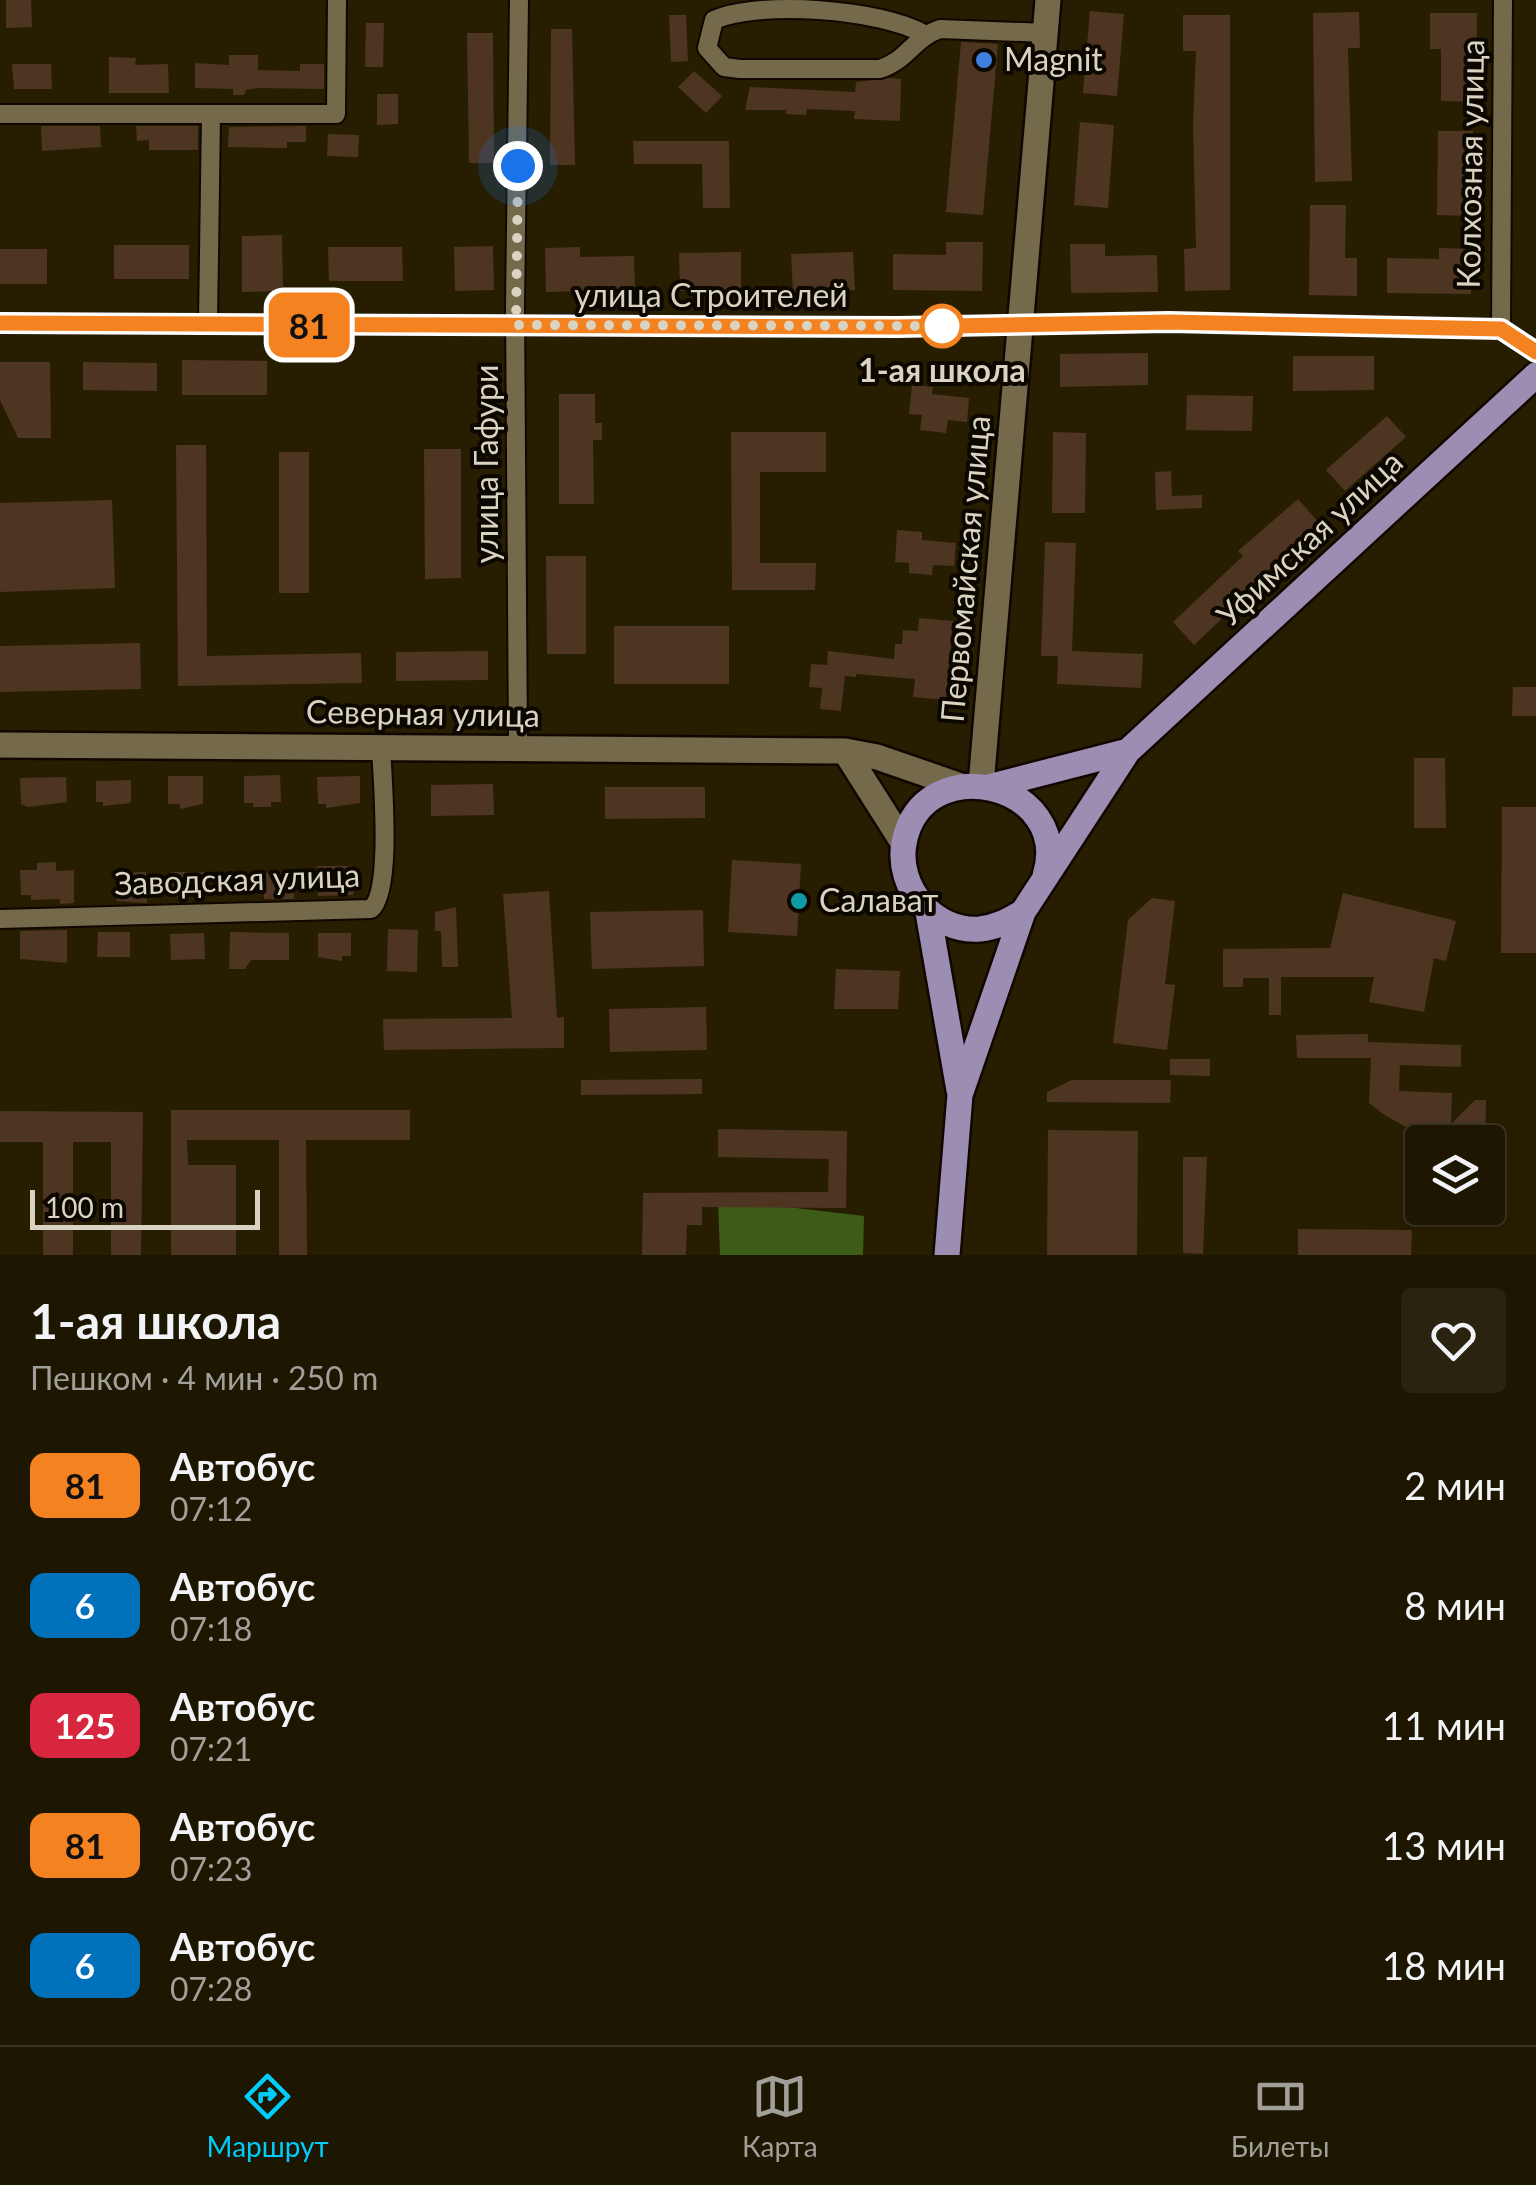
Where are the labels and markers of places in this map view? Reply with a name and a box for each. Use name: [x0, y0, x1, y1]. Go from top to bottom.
place label: Magnit: [1004, 39, 1103, 78]
marker: Magnit: [973, 49, 995, 71]
marker: 1-ая школа: [921, 305, 963, 347]
place label: 1-ая школа: [858, 350, 1026, 389]
place label: Салават: [819, 880, 938, 919]
marker: Салават: [788, 890, 810, 912]

